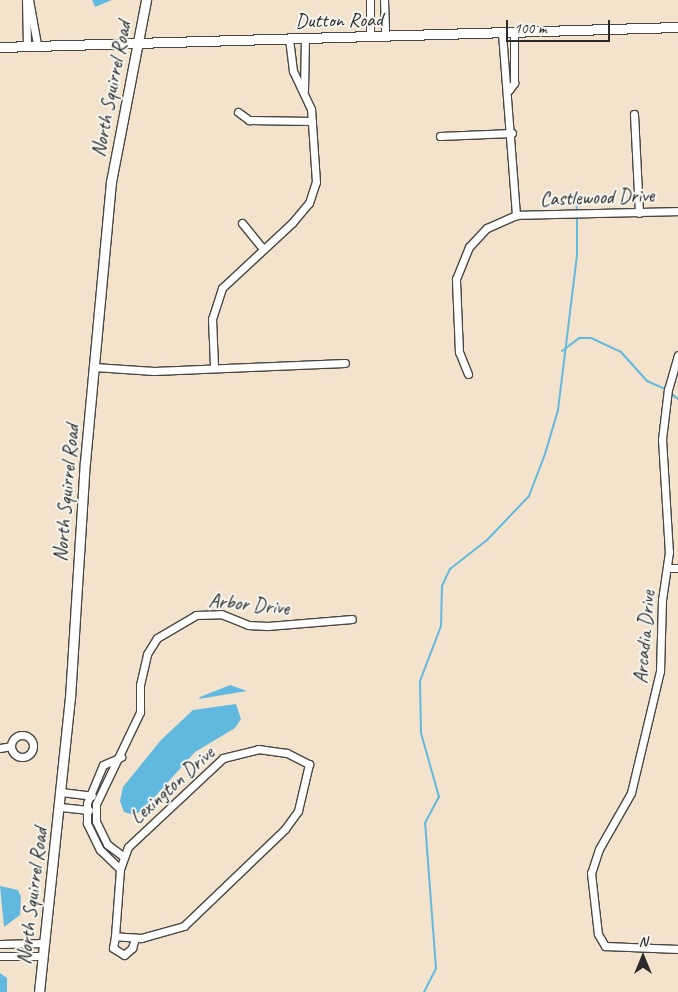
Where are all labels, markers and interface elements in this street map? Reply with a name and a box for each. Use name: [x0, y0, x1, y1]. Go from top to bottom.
street label: Dutton Road: [296, 7, 382, 33]
scale bar: [508, 10, 612, 42]
street label: North Squirrel Road: [86, 19, 136, 159]
text: 100 m: [514, 19, 546, 38]
street label: Castlewood Drive: [539, 183, 655, 211]
street label: North Squirrel Road: [48, 424, 84, 562]
street label: Arbor Drive: [208, 588, 290, 620]
street label: Arcadia Drive: [628, 589, 660, 685]
street label: Lexington Drive: [125, 741, 219, 829]
street label: North Squirrel Road: [12, 826, 52, 966]
north arrow: [618, 932, 668, 982]
text: N: [639, 933, 647, 950]

